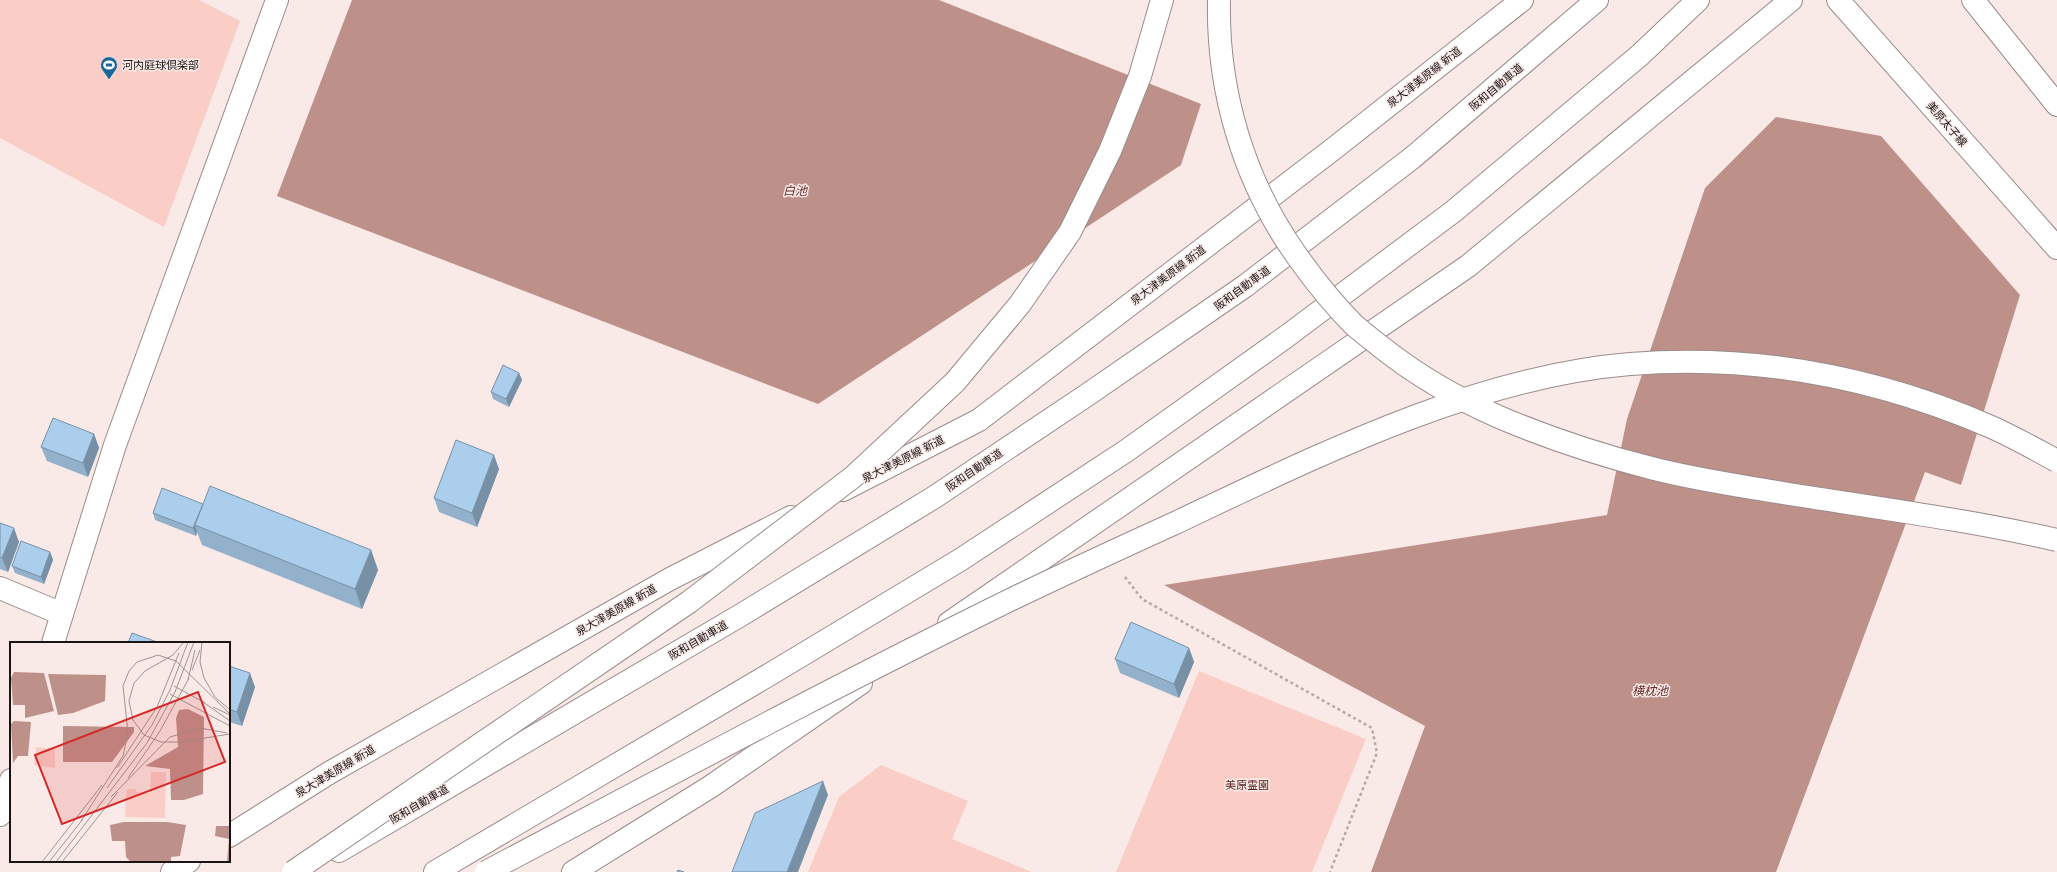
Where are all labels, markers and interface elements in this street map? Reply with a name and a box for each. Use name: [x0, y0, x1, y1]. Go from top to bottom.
street label: 泉大津美原線 新道: [1384, 44, 1464, 110]
sports icon: 河内庭球倶楽部: [99, 55, 119, 80]
place label: 河内庭球倶楽部: [122, 58, 199, 72]
street label: 阪和自動車道: [1466, 60, 1526, 114]
street label: 美原太子線: [1924, 99, 1970, 149]
water label: 白池: [783, 183, 808, 199]
street label: 泉大津美原線 新道: [1128, 242, 1208, 308]
street label: 阪和自動車道: [1211, 263, 1273, 313]
street label: 泉大津美原線 新道: [859, 432, 947, 486]
street label: 阪和自動車道: [943, 446, 1005, 494]
street label: 泉大津美原線 新道: [573, 581, 659, 639]
street label: 阪和自動車道: [666, 617, 730, 663]
inset map: [10, 642, 230, 862]
water label: 横枕池: [1632, 683, 1669, 699]
street label: 泉大津美原線 新道: [293, 742, 377, 800]
park label: 美原霊園: [1225, 778, 1269, 792]
street label: 阪和自動車道: [387, 781, 451, 827]

